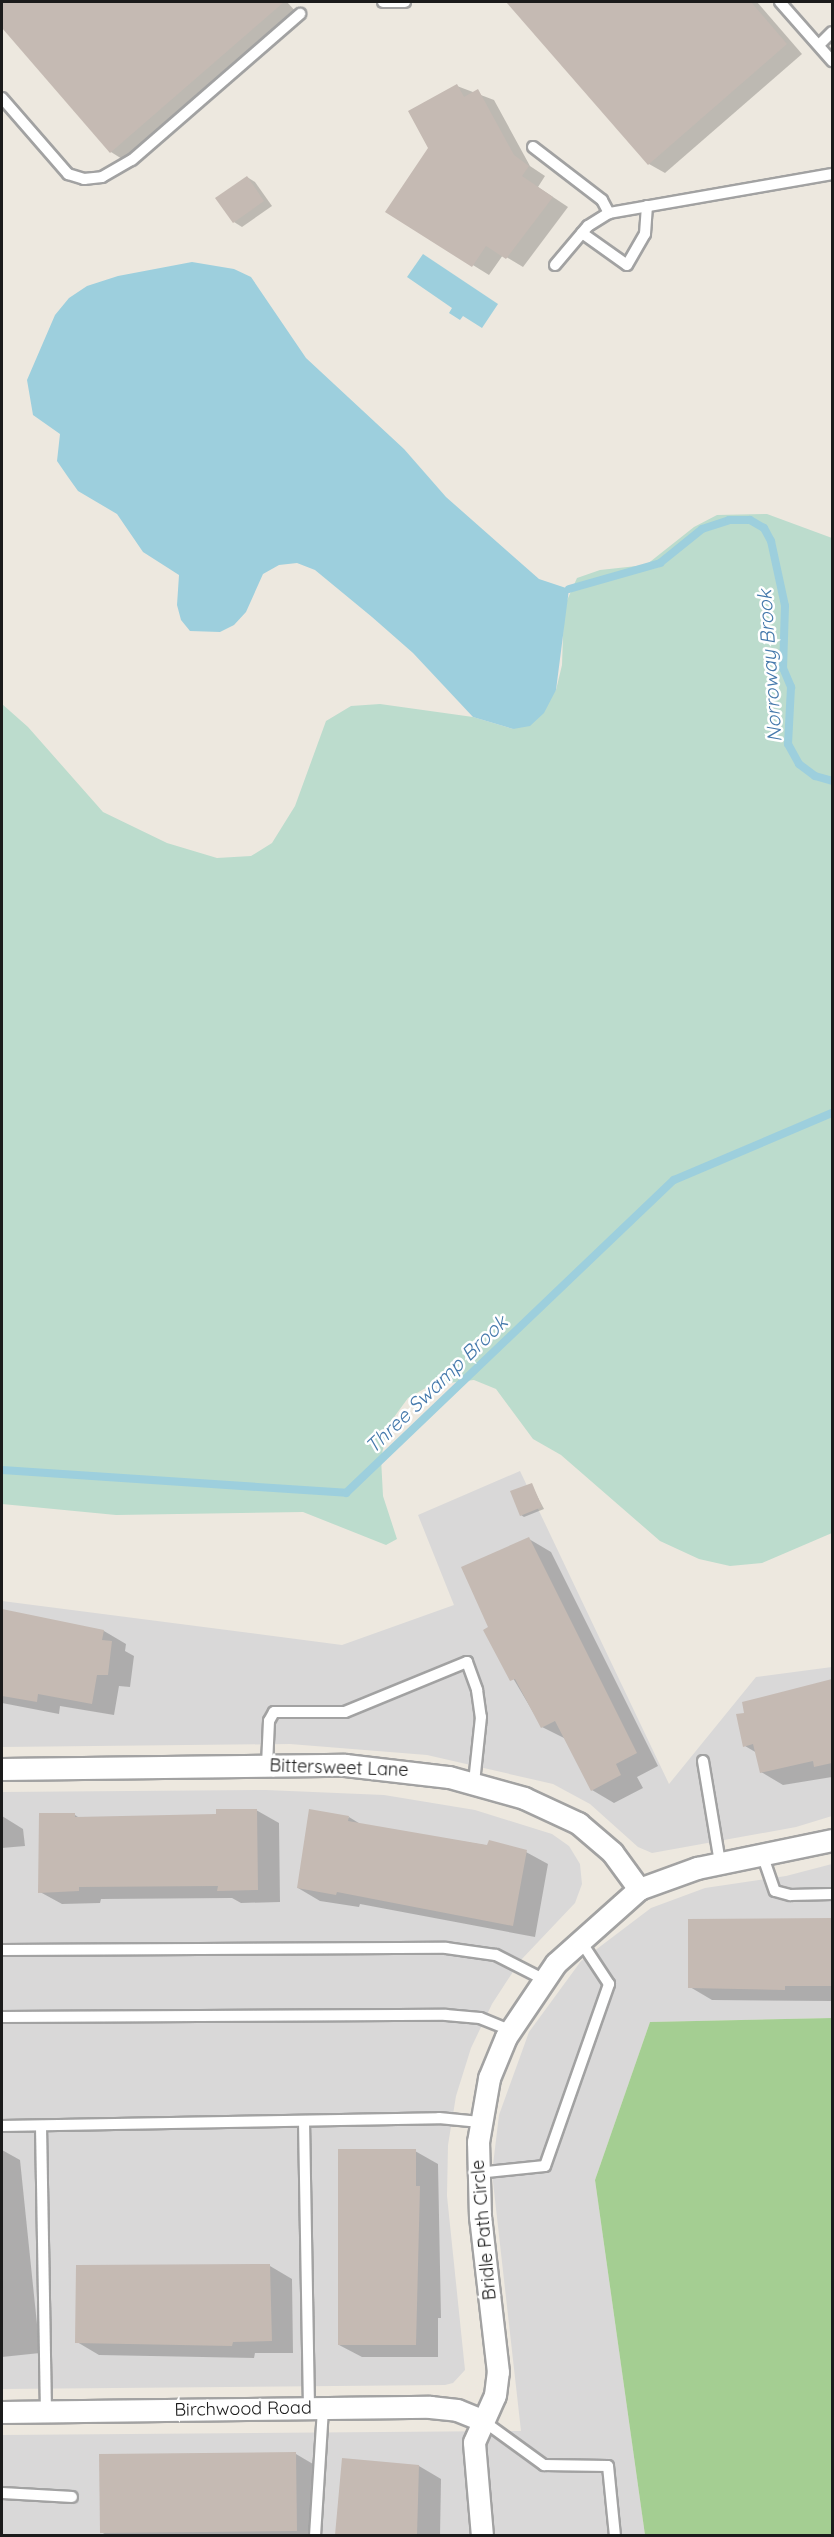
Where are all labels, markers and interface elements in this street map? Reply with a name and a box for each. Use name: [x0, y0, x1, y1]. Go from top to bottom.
water label: Norroway Brook: [752, 589, 786, 743]
water label: Three Swamp Brook: [360, 1310, 512, 1458]
street label: Bittersweet Lane: [269, 1755, 409, 1781]
street label: Bridle Path Circle: [467, 2159, 501, 2301]
street label: Birchwood Road: [174, 2397, 312, 2421]

